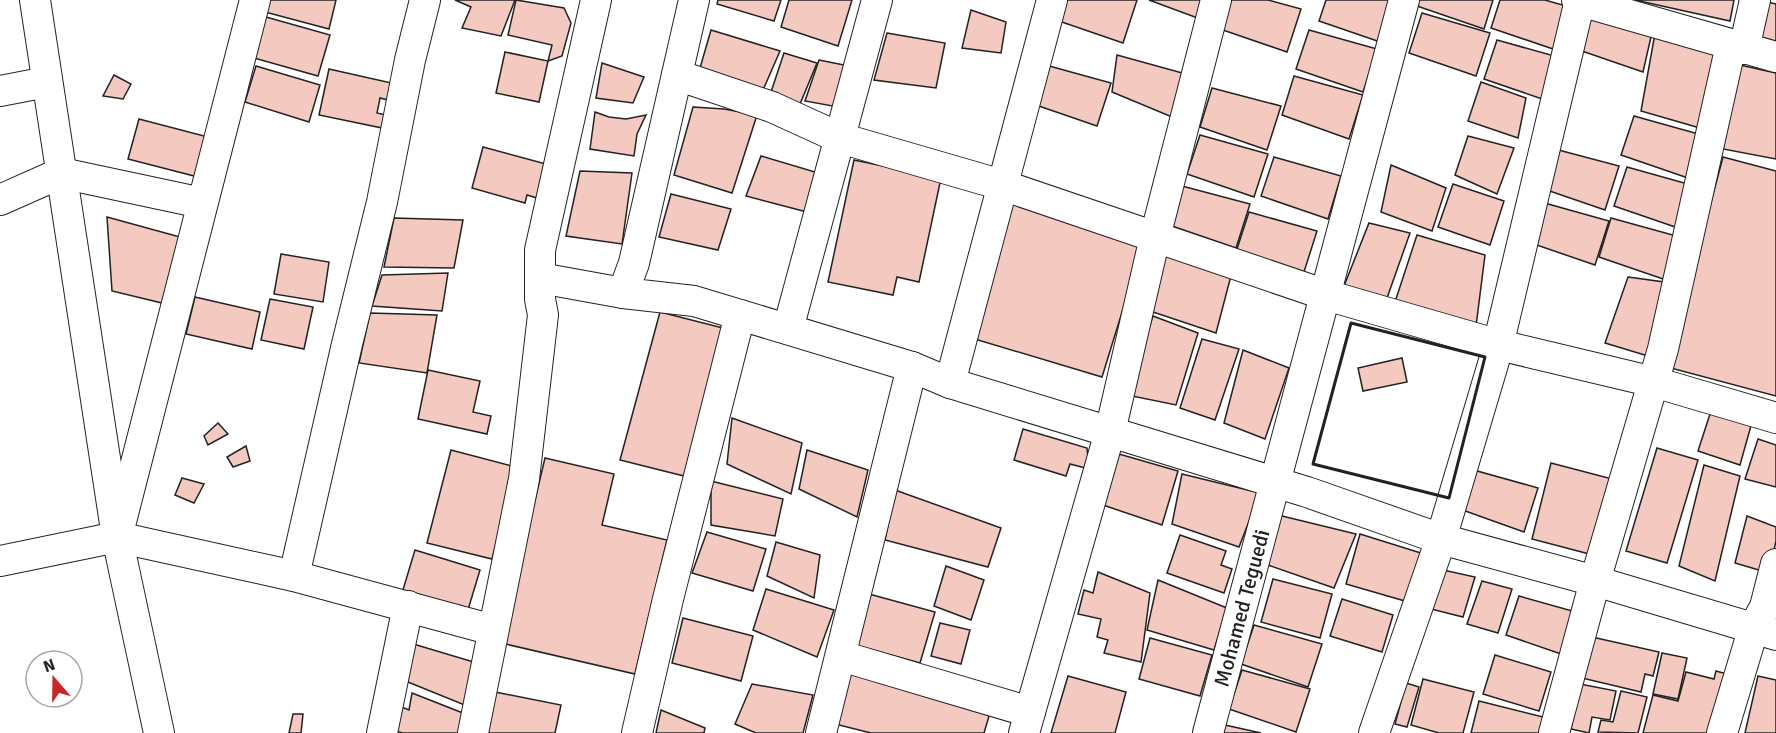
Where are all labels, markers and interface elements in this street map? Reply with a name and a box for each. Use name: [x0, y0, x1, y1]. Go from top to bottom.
street label: Mohamed Teguedi: [1208, 526, 1276, 690]
north arrow: [24, 649, 84, 709]
text: N: [41, 655, 58, 677]

